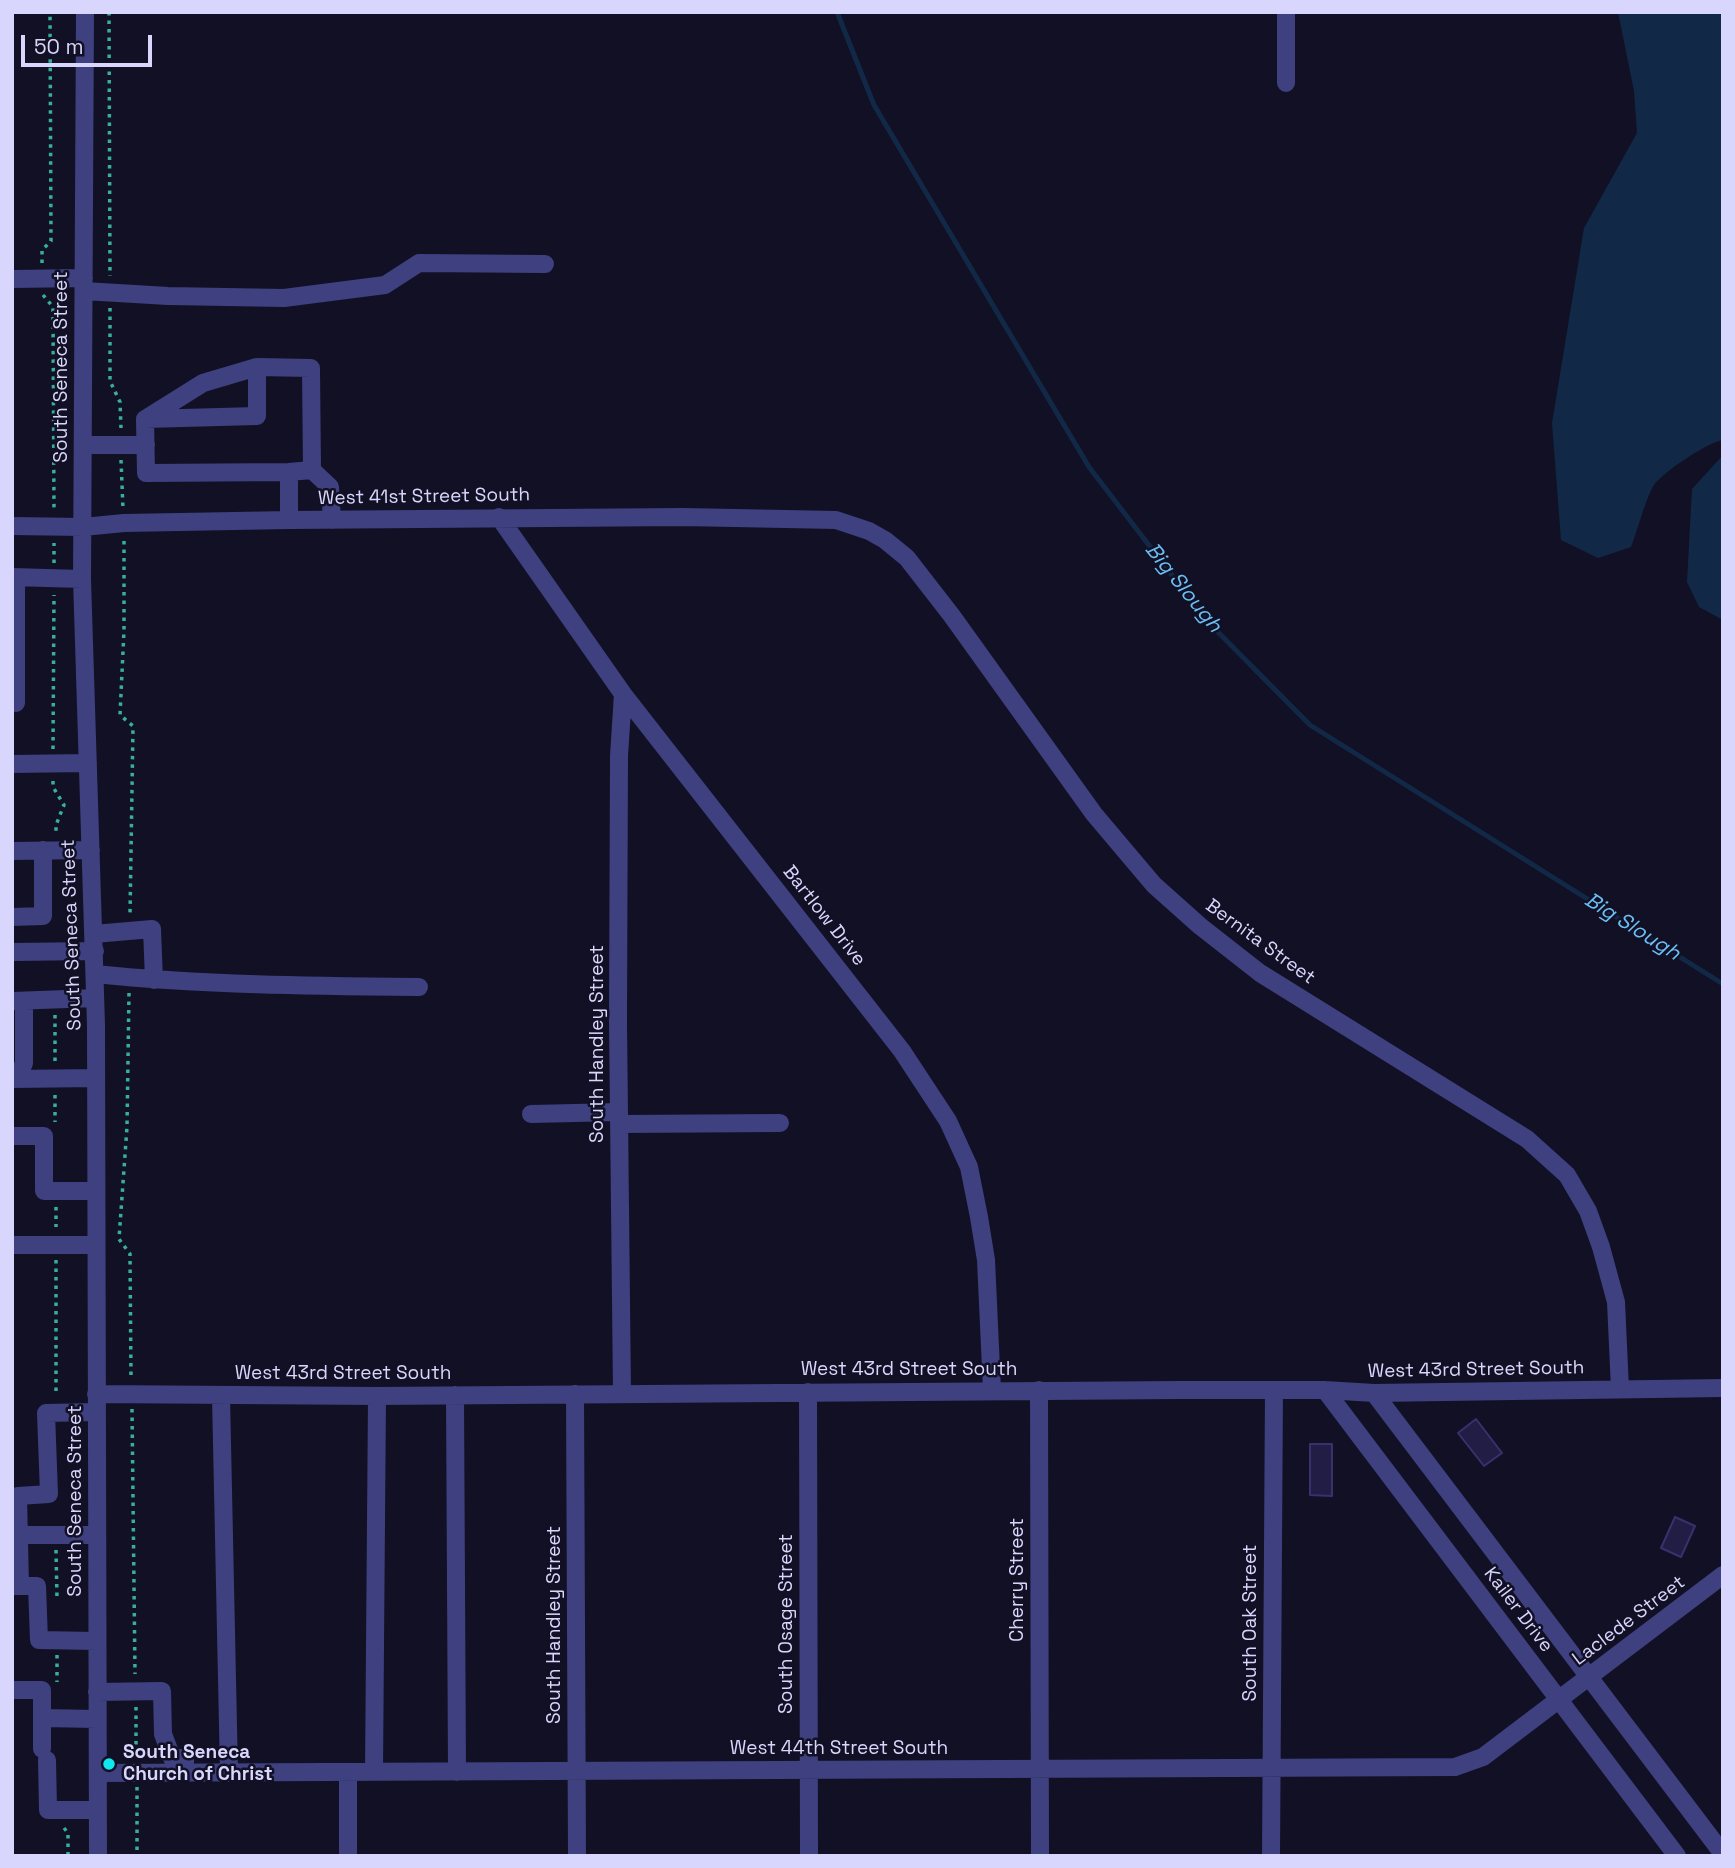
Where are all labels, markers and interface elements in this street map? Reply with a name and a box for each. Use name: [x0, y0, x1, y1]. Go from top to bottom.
scale bar: [24, 21, 156, 65]
text: 50 m: [34, 33, 84, 60]
street label: South Seneca Street: [51, 271, 73, 463]
street label: West 41st Street South: [318, 484, 530, 510]
water label: Big Slough: [1139, 538, 1227, 638]
street label: South Seneca Street: [57, 839, 87, 1031]
street label: Bartlow Drive: [778, 861, 870, 971]
water label: Big Slough: [1579, 888, 1685, 966]
street label: Bernita Street: [1201, 895, 1319, 989]
street label: South Handley Street: [587, 945, 609, 1143]
street label: West 43rd Street South: [1367, 1357, 1585, 1383]
street label: West 43rd Street South: [801, 1359, 1017, 1381]
street label: West 43rd Street South: [235, 1363, 451, 1385]
street label: South Seneca Street: [65, 1405, 87, 1597]
street label: Cherry Street: [1007, 1518, 1029, 1642]
street label: South Handley Street: [544, 1526, 566, 1724]
street label: South Osage Street: [776, 1534, 798, 1714]
street label: South Oak Street: [1240, 1544, 1262, 1702]
street label: Kailer Drive: [1479, 1563, 1557, 1657]
street label: Laclede Street: [1568, 1571, 1690, 1671]
street label: West 44th Street South: [730, 1738, 948, 1760]
place label: South Seneca Church of Christ: [123, 1742, 273, 1786]
marker: South Seneca Church of Christ: [101, 1756, 117, 1772]

